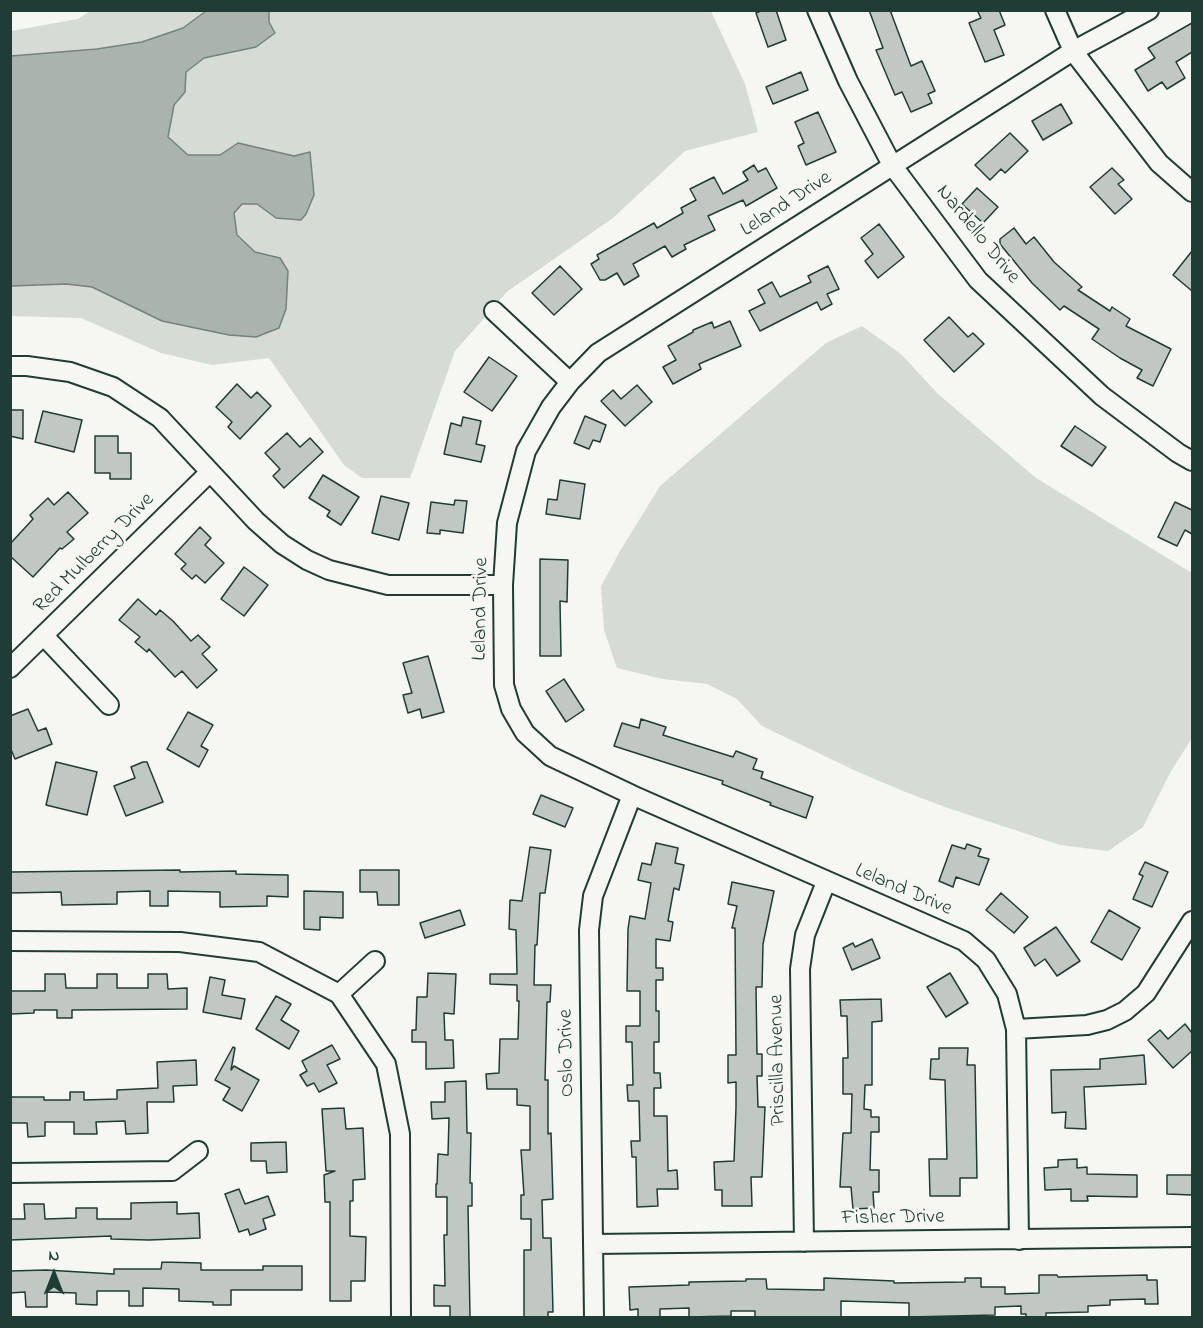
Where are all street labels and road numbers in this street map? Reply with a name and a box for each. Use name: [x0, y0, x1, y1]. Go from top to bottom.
street label: Leland Drive: [737, 166, 837, 244]
street label: Nardello Drive: [929, 180, 1025, 290]
street label: Red Mulberry Drive: [29, 488, 161, 620]
street label: Leland Drive: [469, 557, 495, 661]
street label: Leland Drive: [851, 859, 955, 923]
street label: Priscilla Avenue: [765, 994, 793, 1126]
street label: Oslo Drive: [555, 1009, 581, 1097]
street label: Fisher Drive: [841, 1206, 945, 1232]

